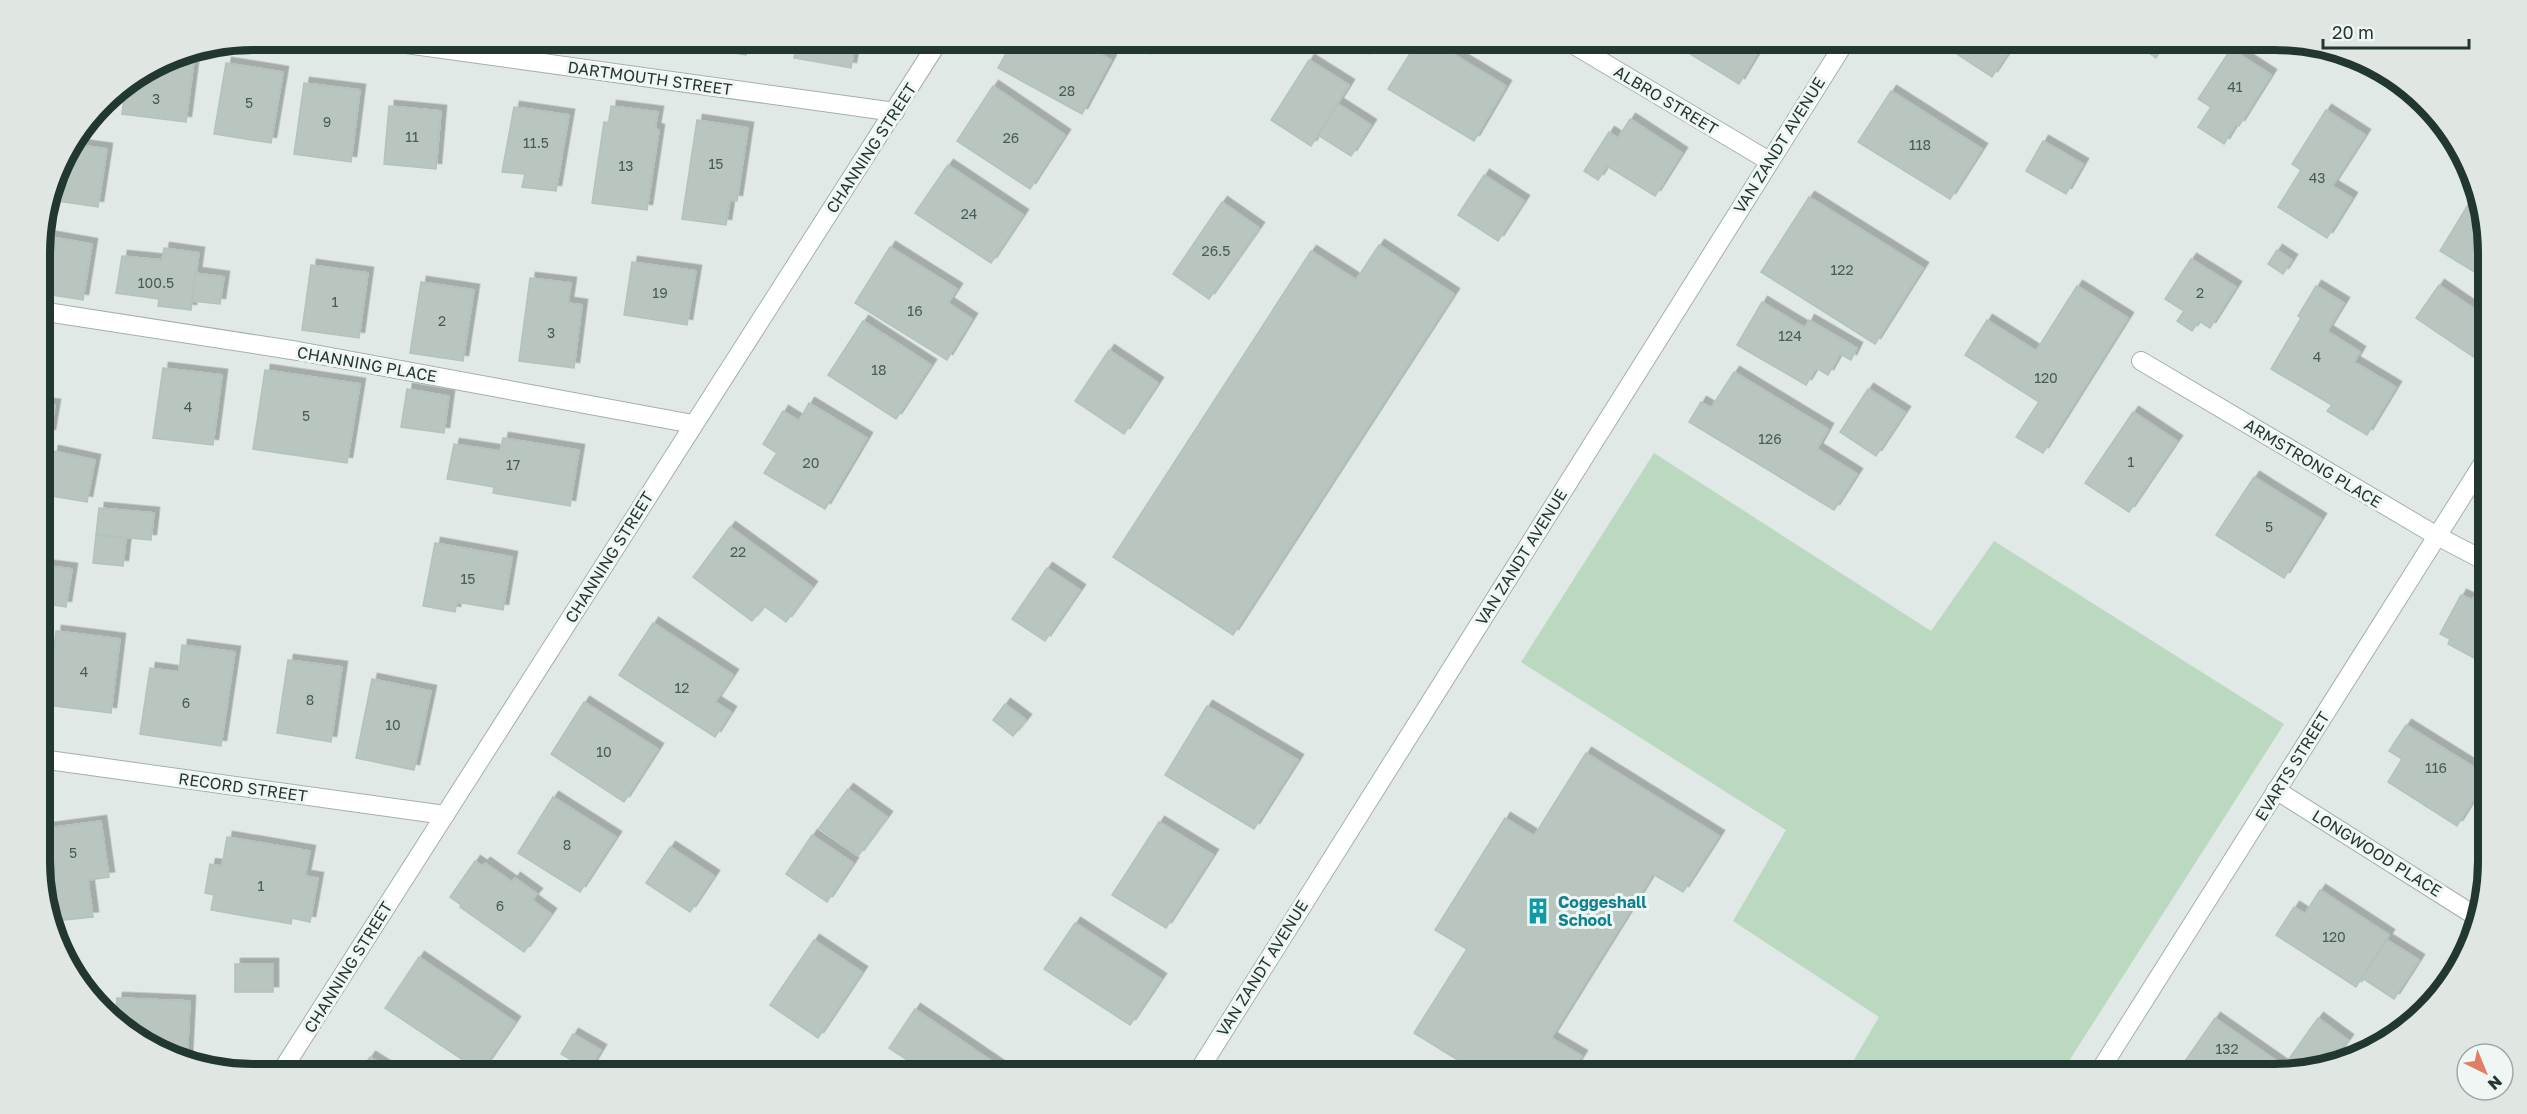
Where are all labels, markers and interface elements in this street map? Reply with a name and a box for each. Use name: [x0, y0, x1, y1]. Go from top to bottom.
scale bar: [2323, 12, 2468, 50]
text: 20 m: [2332, 21, 2374, 43]
street label: DARTMOUTH STREET: [566, 57, 734, 99]
street label: ALBRO STREET: [1610, 61, 1722, 139]
street label: VAN ZANDT AVENUE: [1729, 73, 1829, 217]
house number: 41: [2227, 78, 2243, 95]
street label: CHANNING STREET: [821, 79, 921, 217]
house number: 28: [1059, 82, 1075, 99]
house number: 3: [152, 90, 160, 107]
house number: 5: [245, 94, 253, 111]
house number: 9: [323, 113, 331, 130]
house number: 11: [405, 128, 419, 145]
house number: 26: [1003, 129, 1019, 146]
house number: 11.5: [523, 134, 549, 151]
house number: 118: [1909, 136, 1931, 153]
house number: 15: [709, 155, 723, 172]
house number: 13: [619, 157, 633, 174]
house number: 43: [2309, 169, 2325, 186]
house number: 24: [961, 205, 977, 222]
house number: 26.5: [1202, 242, 1230, 259]
house number: 122: [1830, 261, 1854, 278]
house number: 100.5: [138, 274, 174, 291]
house number: 19: [652, 284, 668, 301]
house number: 2: [2196, 284, 2204, 301]
house number: 1: [332, 293, 339, 310]
house number: 16: [907, 302, 923, 319]
house number: 2: [438, 312, 446, 329]
house number: 3: [547, 324, 555, 341]
house number: 124: [1778, 327, 1802, 344]
street label: CHANNING PLACE: [296, 342, 438, 386]
house number: 4: [2313, 348, 2321, 365]
house number: 18: [871, 361, 887, 378]
house number: 120: [2034, 369, 2058, 386]
house number: 4: [184, 398, 192, 415]
house number: 5: [302, 407, 310, 424]
street label: ARMSTRONG PLACE: [2241, 414, 2385, 512]
house number: 126: [1758, 430, 1782, 447]
house number: 1: [2128, 453, 2135, 470]
house number: 20: [803, 454, 819, 471]
house number: 17: [506, 456, 520, 473]
street label: VAN ZANDT AVENUE: [1471, 485, 1571, 629]
street label: CHANNING STREET: [561, 488, 658, 626]
house number: 5: [2265, 518, 2273, 535]
house number: 22: [730, 543, 746, 560]
house number: 15: [461, 570, 475, 587]
house number: 4: [80, 663, 88, 680]
house number: 12: [675, 679, 689, 696]
house number: 8: [306, 691, 314, 708]
house number: 6: [182, 694, 190, 711]
street label: EVARTS STREET: [2250, 708, 2334, 824]
house number: 10: [385, 716, 401, 733]
house number: 10: [596, 743, 612, 760]
house number: 116: [2425, 759, 2447, 776]
street label: RECORD STREET: [177, 768, 309, 806]
street label: LONGWOOD PLACE: [2309, 805, 2445, 901]
house number: 8: [563, 836, 571, 853]
house number: 5: [69, 844, 77, 861]
house number: 1: [258, 877, 265, 894]
place label: Coggeshall School: [1558, 892, 1647, 930]
street label: VAN ZANDT AVENUE: [1212, 896, 1312, 1040]
building icon: Coggeshall School: [1523, 896, 1553, 926]
house number: 6: [496, 897, 504, 914]
street label: CHANNING STREET: [300, 898, 397, 1036]
house number: 120: [2322, 928, 2346, 945]
house number: 132: [2215, 1040, 2239, 1057]
north arrow: [2455, 1042, 2515, 1102]
text: N: [2484, 1072, 2507, 1094]

